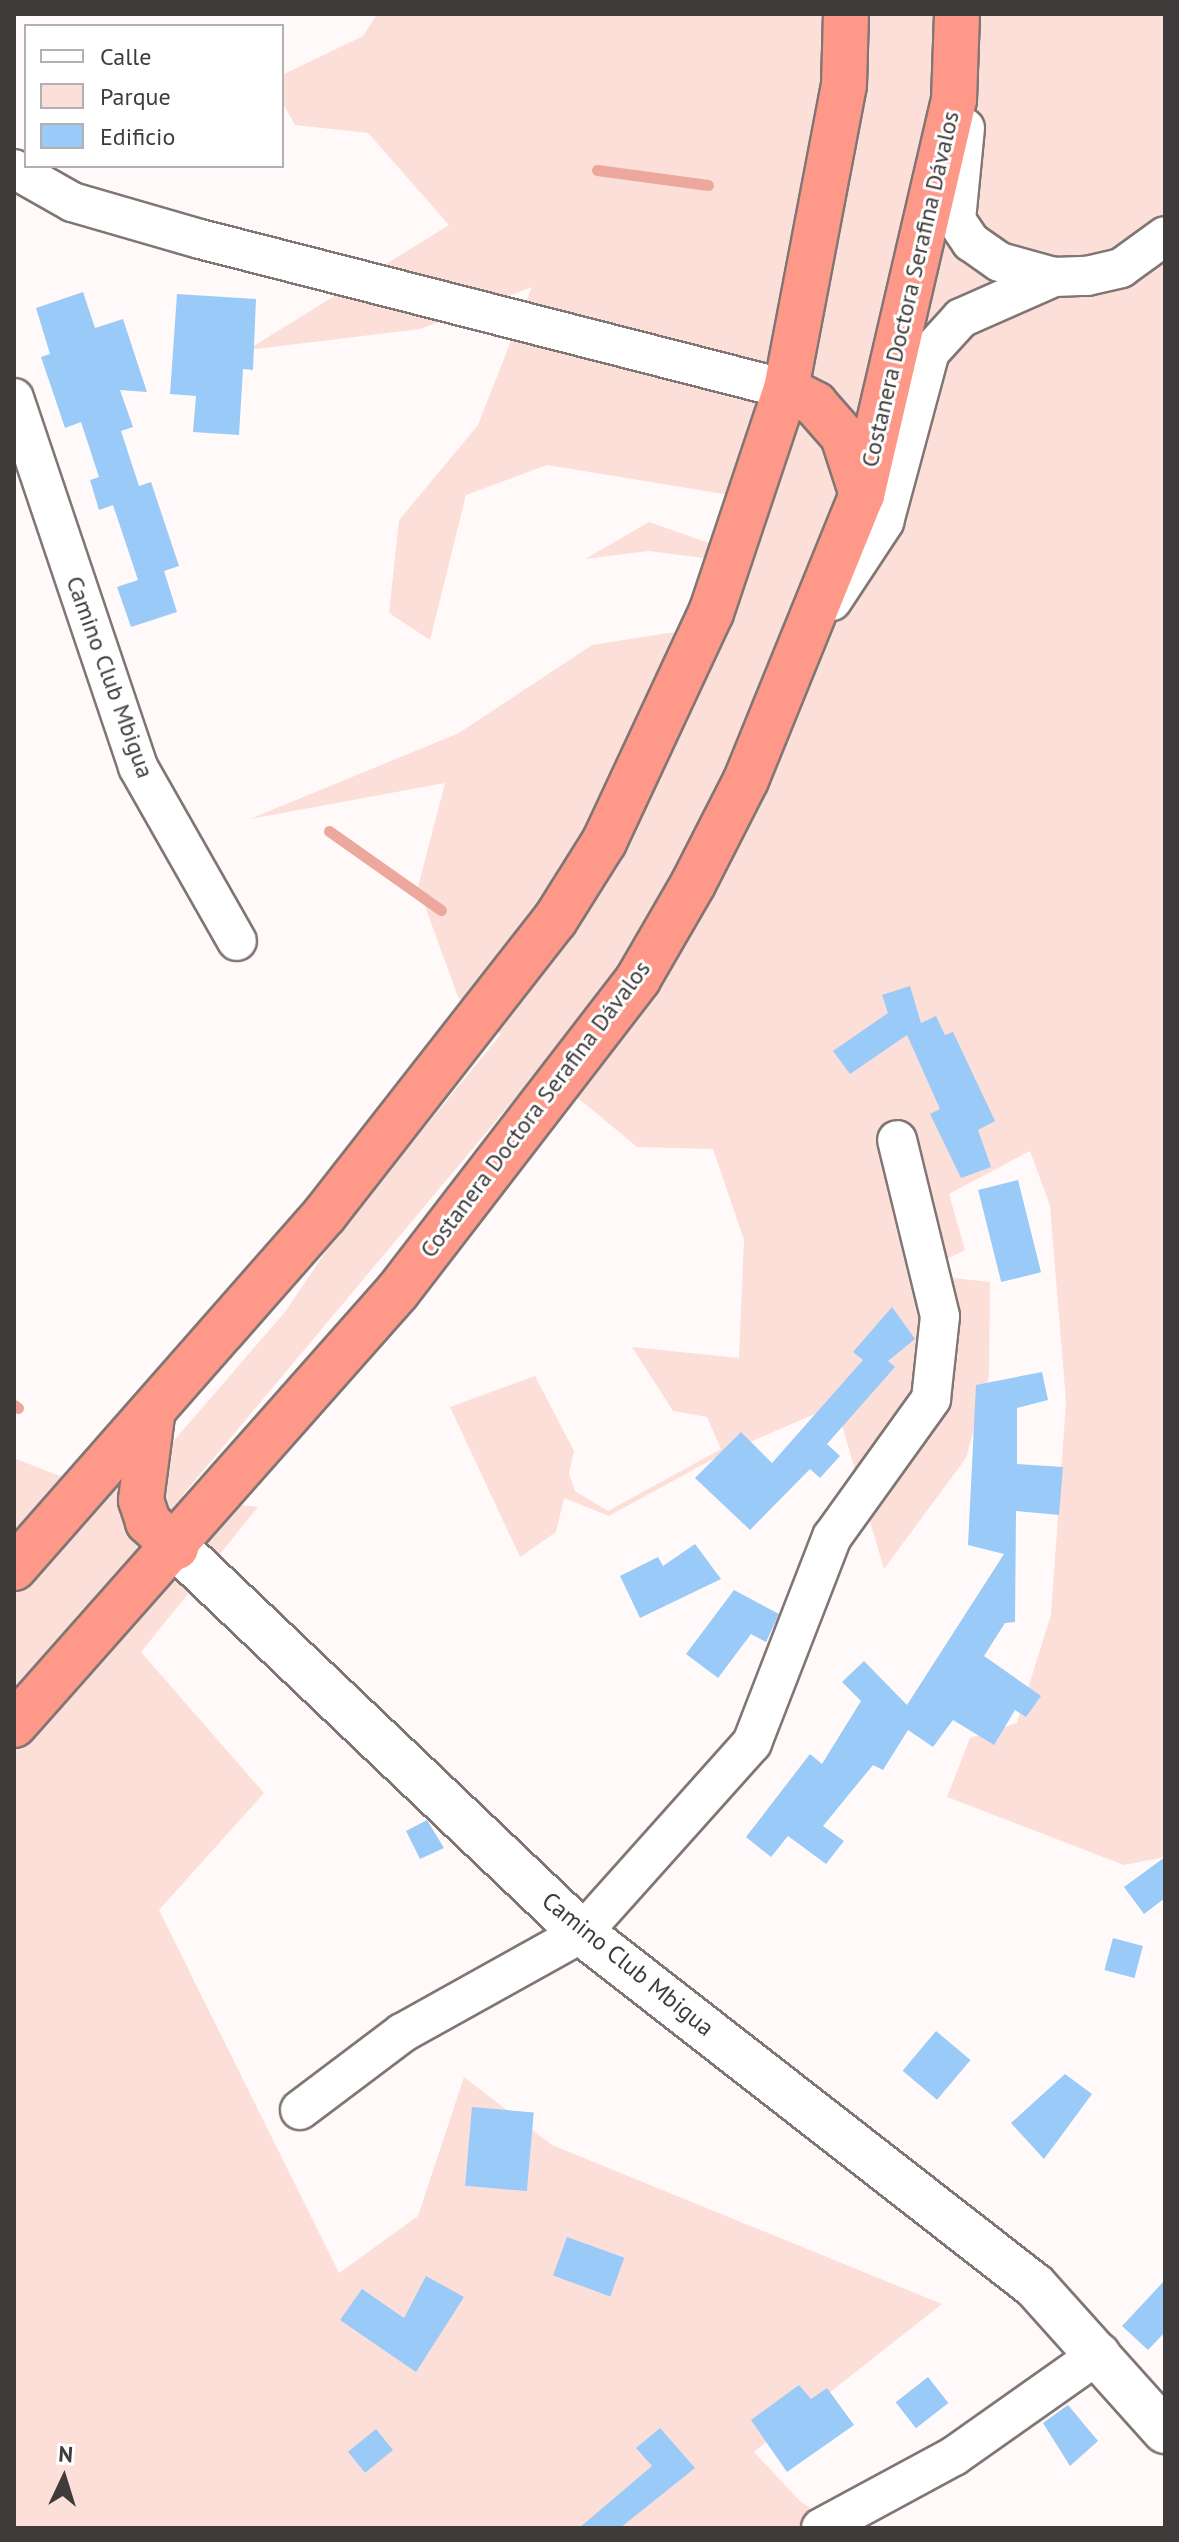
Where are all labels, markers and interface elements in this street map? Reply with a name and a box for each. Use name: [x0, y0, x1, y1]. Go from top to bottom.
legend: [24, 24, 284, 168]
text: Calle: [100, 41, 151, 72]
text: Parque: [100, 81, 171, 112]
street label: Costanera Doctora Serafina Dávalos: [855, 108, 965, 470]
text: Edificio: [100, 121, 175, 152]
street label: Camino Club Mbigua: [60, 572, 160, 782]
street label: Costanera Doctora Serafina Dávalos: [414, 955, 656, 1263]
street label: Camino Club Mbigua: [536, 1886, 720, 2042]
north arrow: [24, 2438, 104, 2518]
text: N: [57, 2440, 74, 2469]

